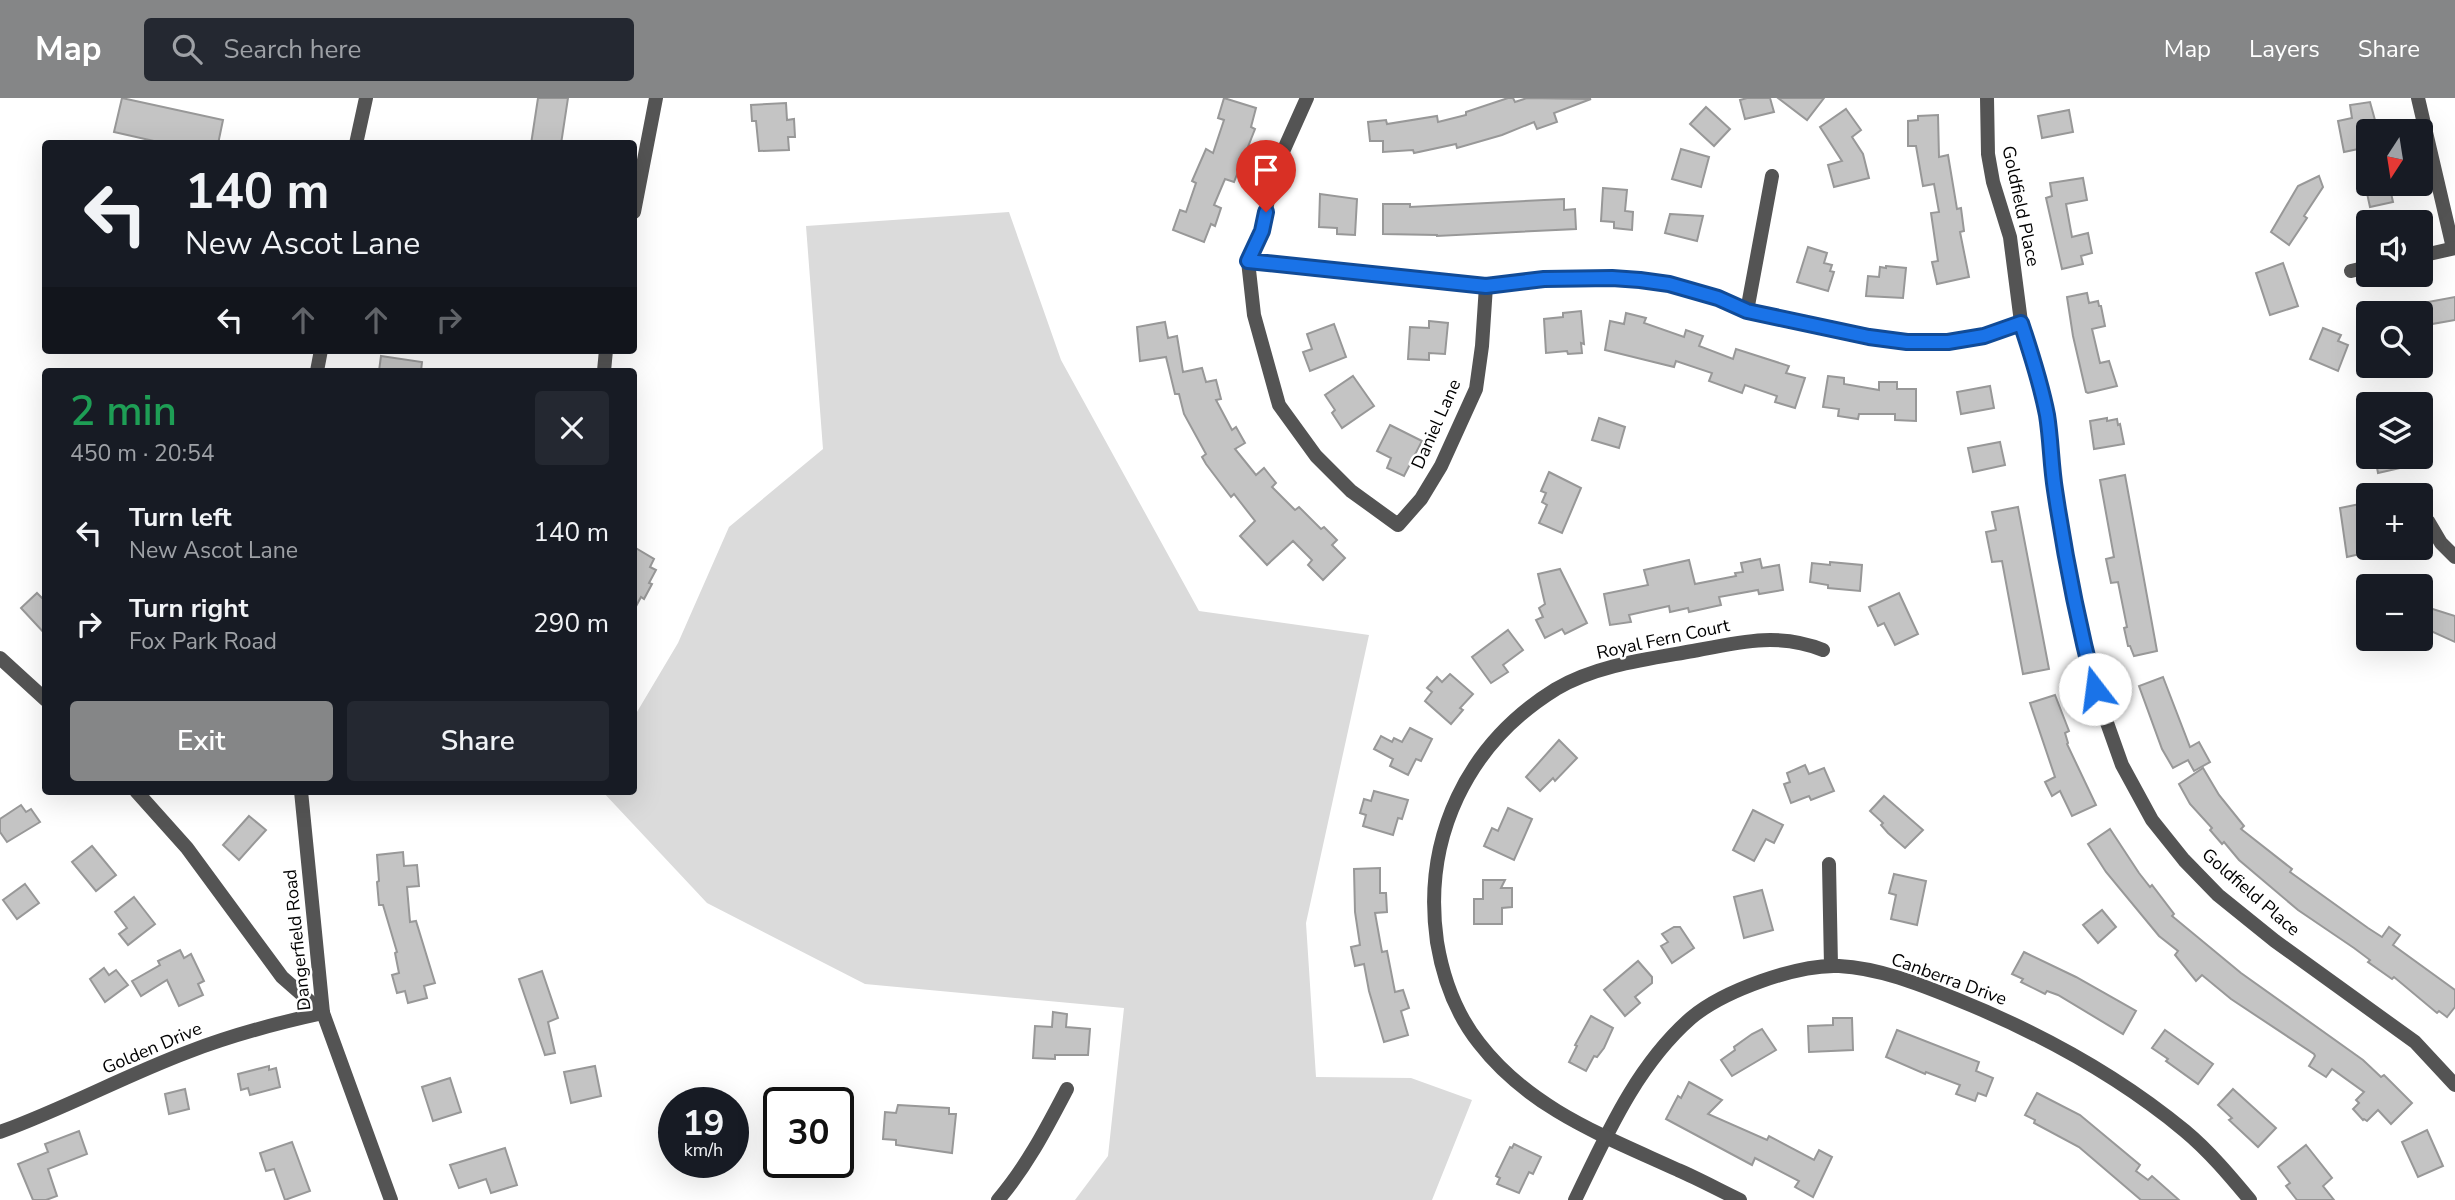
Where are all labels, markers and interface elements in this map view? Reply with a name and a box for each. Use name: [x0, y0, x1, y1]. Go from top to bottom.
search box: [144, 18, 634, 81]
text: Map: [35, 27, 102, 72]
icon: search: [168, 30, 206, 68]
text: Search here: [224, 32, 361, 67]
text: Map: [2164, 33, 2211, 65]
text: Layers: [2249, 33, 2320, 65]
text: Share: [2358, 33, 2420, 65]
north arrow: [2356, 119, 2432, 196]
map controls: [2356, 119, 2433, 651]
pin: [1236, 140, 1296, 212]
street label: Goldfield Place: [1996, 143, 2046, 269]
icon: arrive: [1247, 151, 1285, 189]
text: 140 m: [185, 158, 329, 225]
icon: left: [70, 168, 161, 259]
button: sound: [2356, 210, 2433, 287]
text: New Ascot Lane: [185, 222, 420, 265]
icon: left: [211, 301, 249, 339]
icon: ahead: [284, 301, 322, 339]
icon: ahead: [357, 301, 395, 339]
icon: right: [430, 301, 468, 339]
button: search: [2356, 301, 2433, 378]
street label: Daniel Lane: [1406, 375, 1466, 473]
text: 2 min: [70, 383, 177, 440]
button: close: [535, 391, 609, 465]
button: layers: [2356, 392, 2433, 469]
text: 450 m · 20:54: [70, 438, 215, 469]
button: +: [2356, 483, 2433, 560]
text: Turn left: [129, 500, 232, 535]
icon: left: [70, 514, 108, 552]
text: 140 m: [533, 515, 609, 550]
text: New Ascot Lane: [129, 535, 298, 566]
button: −: [2356, 574, 2433, 651]
text: Turn right: [129, 591, 248, 626]
icon: right: [70, 605, 108, 643]
text: 290 m: [533, 606, 609, 641]
street label: Royal Fern Court: [1594, 613, 1732, 665]
text: Fox Park Road: [129, 626, 277, 657]
position arrow: [2058, 652, 2132, 726]
button: Exit: [70, 701, 333, 781]
button: Share: [347, 701, 609, 781]
street label: Goldfield Place: [2197, 843, 2305, 941]
street label: Dangerfield Road: [278, 868, 316, 1012]
street label: Canberra Drive: [1888, 947, 2010, 1011]
street label: Golden Drive: [99, 1016, 205, 1080]
speed limit sign: 30: [763, 1087, 854, 1178]
text: 19: [682, 1100, 725, 1147]
text: km/h: [684, 1138, 723, 1162]

